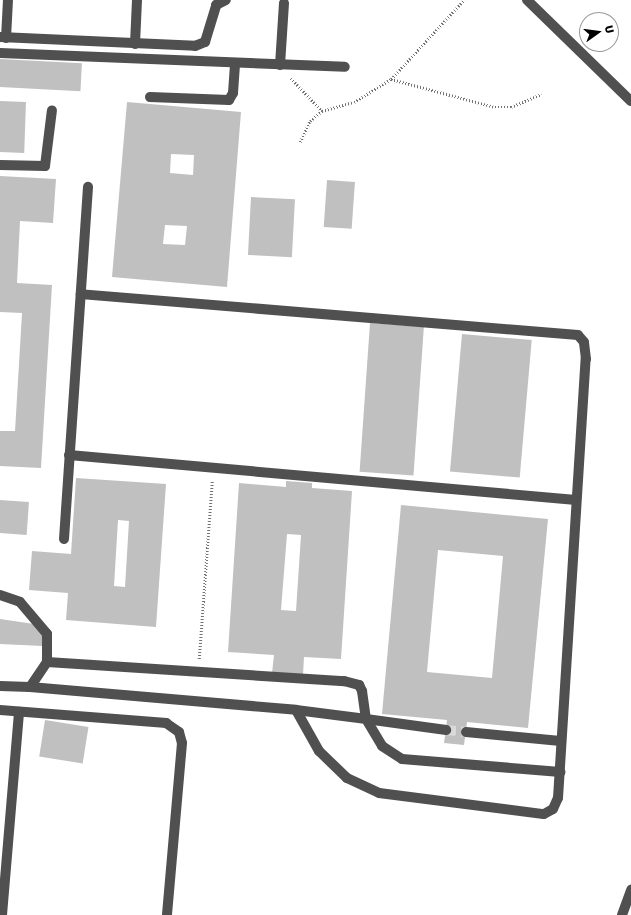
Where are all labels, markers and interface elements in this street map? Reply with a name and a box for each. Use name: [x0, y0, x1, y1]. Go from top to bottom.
north arrow: [579, 12, 619, 52]
text: U: [601, 24, 618, 35]

